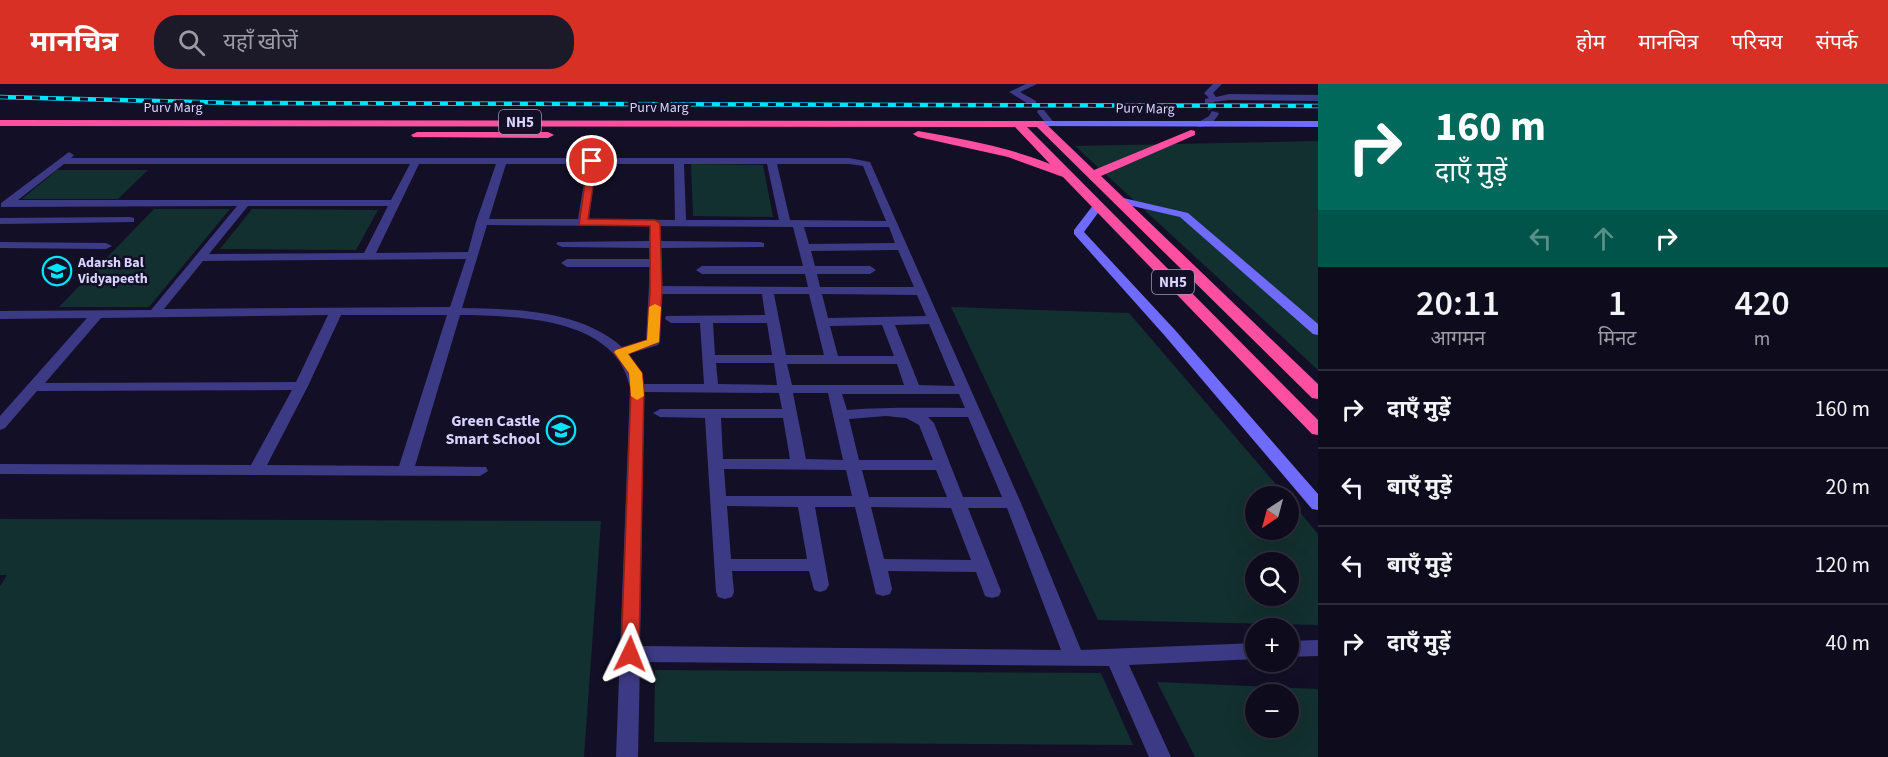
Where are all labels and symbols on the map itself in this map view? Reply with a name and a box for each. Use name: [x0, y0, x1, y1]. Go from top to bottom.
street label: Purv Marg: [143, 98, 203, 118]
street label: Purv Marg: [629, 98, 689, 118]
street label: Purv Marg: [1115, 98, 1175, 120]
road number: NH5: [499, 110, 541, 134]
pin: [566, 135, 617, 186]
place label: Adarsh Bal Vidyapeeth: [77, 253, 148, 289]
school or university icon: Adarsh Bal Vidyapeeth: [41, 255, 73, 287]
road number: NH5: [1152, 270, 1194, 294]
place label: Green Castle Smart School: [445, 410, 540, 450]
school or university icon: Green Castle Smart School: [545, 414, 577, 446]
north arrow: [1245, 486, 1299, 540]
position arrow: [598, 622, 662, 686]

